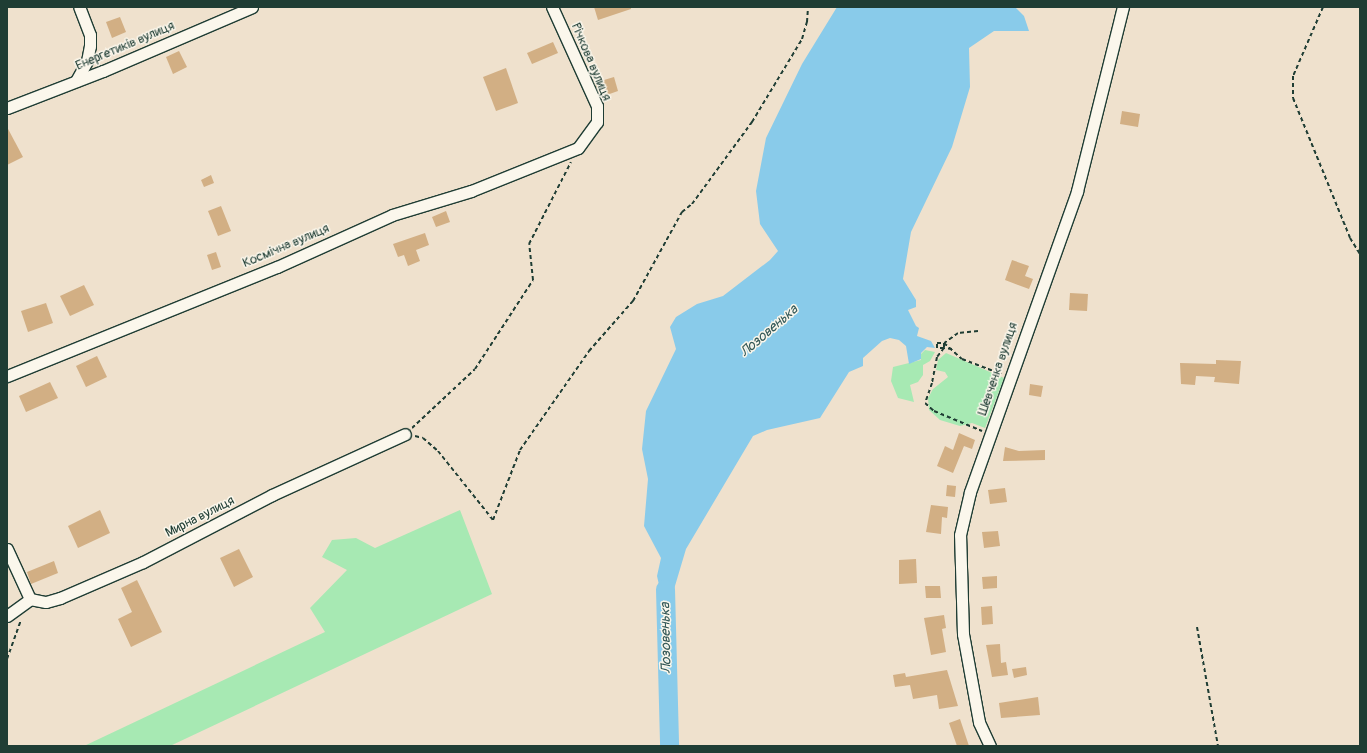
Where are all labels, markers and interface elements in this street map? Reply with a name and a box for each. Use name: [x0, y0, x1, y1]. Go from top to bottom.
street label: Енергетиків вулиця: [73, 18, 177, 74]
street label: Річкова вулиця: [568, 21, 614, 103]
street label: Космічна вулиця: [240, 221, 332, 271]
water label: Лозовенька: [737, 301, 801, 361]
street label: Шевченка вулиця: [975, 320, 1021, 418]
street label: Мирна вулиця: [163, 493, 237, 541]
water label: Лозовенька: [657, 602, 675, 674]

